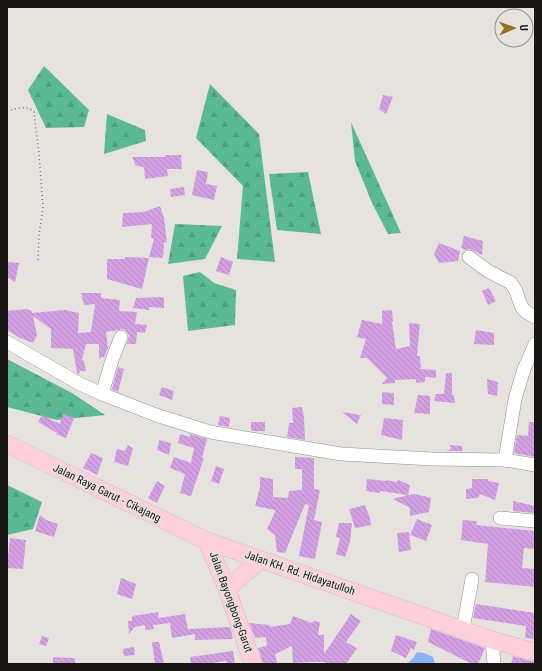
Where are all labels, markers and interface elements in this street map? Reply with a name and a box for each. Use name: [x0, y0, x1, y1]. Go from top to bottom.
north arrow: [494, 8, 534, 48]
text: U: [517, 24, 530, 31]
street label: Jalan Raya Garut - Cikajang: [51, 461, 163, 525]
street label: Jalan KH. Rd. Hidayatulloh: [243, 548, 357, 598]
street label: Jalan Bayongbong-Garut: [207, 550, 255, 654]

